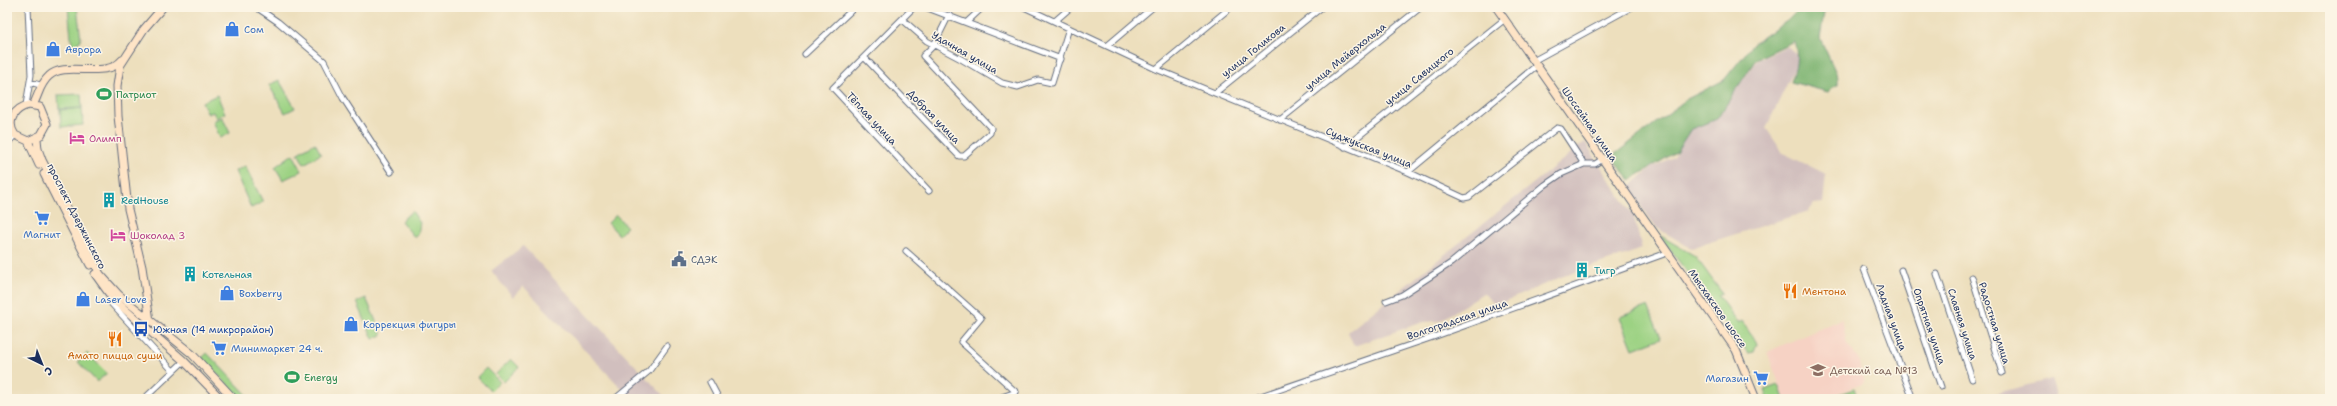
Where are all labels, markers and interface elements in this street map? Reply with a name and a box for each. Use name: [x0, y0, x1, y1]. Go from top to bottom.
street label: улица Мейерхольда: [1302, 19, 1389, 93]
shop icon: Сом: [223, 20, 241, 38]
street label: улица Голикова: [1219, 20, 1288, 80]
place label: Сом: [244, 23, 264, 36]
street label: Удачная улица: [929, 28, 1001, 77]
shop icon: Аврора: [44, 40, 62, 58]
place label: Аврора: [65, 43, 102, 56]
street label: улица Савицкого: [1382, 45, 1456, 108]
street label: Шоссейная улица: [1559, 84, 1621, 165]
sports icon: Патриот: [95, 85, 113, 103]
street label: Добрая улица: [905, 87, 963, 147]
place label: Патриот: [116, 88, 157, 101]
street label: Тёплая улица: [844, 89, 900, 148]
street label: Суджукская улица: [1324, 124, 1414, 171]
hotel icon: Олимп: [68, 129, 86, 147]
place label: Олимп: [89, 132, 122, 145]
street label: проспект Дзержинского: [44, 161, 109, 271]
building icon: RedHouse: [100, 191, 118, 209]
place label: RedHouse: [121, 194, 169, 207]
supermarket icon: Магнит: [33, 209, 51, 227]
hotel icon: Шоколад 3: [109, 226, 127, 244]
place label: Магнит: [23, 228, 62, 241]
place label: Шоколад 3: [130, 229, 185, 242]
public building icon: СДЭК: [670, 250, 688, 268]
place label: СДЭК: [691, 253, 718, 266]
building icon: Тигр: [1573, 261, 1591, 279]
place label: Тигр: [1594, 264, 1616, 277]
building icon: Котельная: [181, 265, 199, 283]
street label: Мысхакское шоссе: [1685, 266, 1750, 351]
place label: Котельная: [202, 268, 252, 281]
street label: Радостная улица: [1976, 281, 2013, 366]
restaurant icon: Ментона: [1781, 282, 1799, 300]
street label: Ладная улица: [1873, 282, 1910, 353]
shop icon: Boxberry: [218, 284, 236, 302]
place label: Ментона: [1802, 285, 1847, 298]
street label: Опрятная улица: [1910, 286, 1949, 367]
place label: Boxberry: [239, 287, 282, 300]
street label: Славная улица: [1945, 287, 1980, 362]
shop icon: Laser Love: [74, 290, 92, 308]
place label: Laser Love: [95, 293, 147, 306]
street label: Волгоградская улица: [1405, 296, 1510, 343]
shop icon: Коррекция фигуры: [342, 315, 360, 333]
place label: Коррекция фигуры: [363, 318, 456, 331]
bus stop icon: Южная (14 микрорайон): [132, 320, 150, 338]
place label: Южная (14 микрорайон): [153, 323, 274, 336]
restaurant icon: Амато пицца суши: [106, 330, 124, 348]
supermarket icon: Минимаркет 24 ч.: [210, 339, 228, 357]
place label: Минимаркет 24 ч.: [231, 342, 323, 355]
north arrow: [22, 344, 62, 384]
place label: Амато пицца суши: [67, 349, 163, 362]
school or university icon: Детский сад №13: [1809, 361, 1827, 379]
text: С: [41, 363, 56, 379]
place label: Детский сад №13: [1830, 364, 1918, 377]
sports icon: Energy: [283, 368, 301, 386]
supermarket icon: Магазин: [1752, 369, 1770, 387]
place label: Energy: [304, 371, 338, 384]
place label: Магазин: [1706, 372, 1749, 385]

